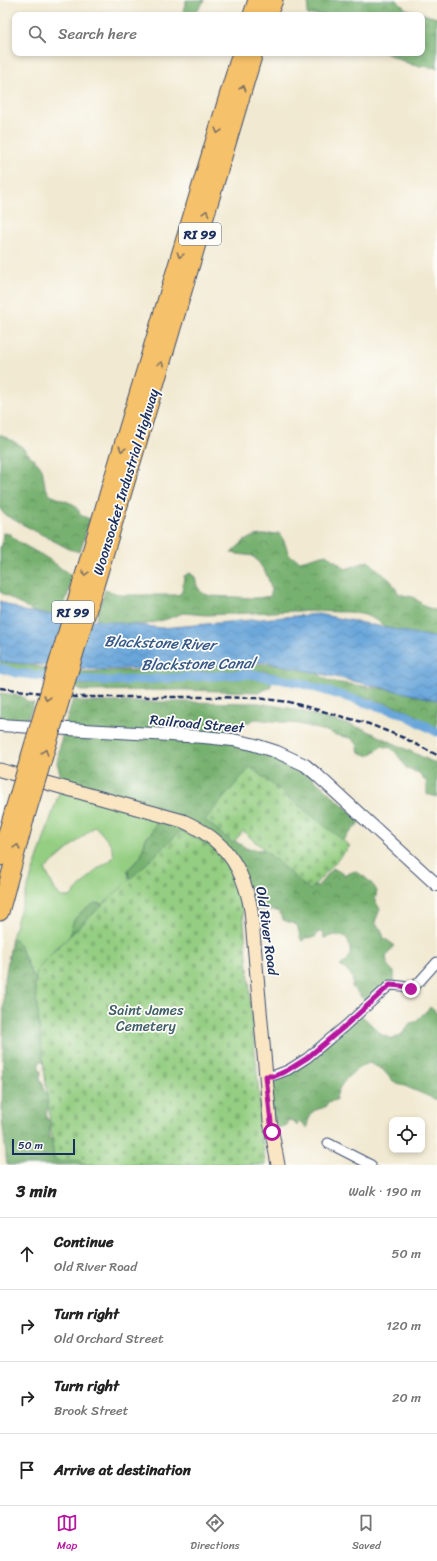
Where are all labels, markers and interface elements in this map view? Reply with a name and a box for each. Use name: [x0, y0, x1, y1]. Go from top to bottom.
search box: [12, 12, 425, 56]
text: Search here: [58, 21, 137, 47]
icon: search: [26, 23, 48, 45]
one-way arrow: [238, 85, 247, 92]
one-way arrow: [214, 127, 223, 134]
one-way arrow: [201, 209, 210, 216]
road number: RI 99: [179, 223, 221, 245]
one-way arrow: [176, 251, 185, 258]
one-way arrow: [156, 361, 165, 368]
street label: Woonsocket Industrial Highway: [86, 385, 167, 578]
one-way arrow: [118, 445, 127, 452]
one-way arrow: [81, 569, 90, 576]
road number: RI 99: [52, 601, 94, 623]
water label: Blackstone River: [104, 628, 219, 658]
water label: Blackstone Canal: [141, 650, 259, 678]
one-way arrow: [43, 694, 52, 701]
street label: Railroad Street: [149, 707, 246, 741]
one-way arrow: [40, 749, 49, 756]
one-way arrow: [12, 844, 21, 851]
street label: Old River Road: [248, 885, 286, 979]
route end: [402, 980, 420, 998]
park label: Saint James Cemetery: [109, 998, 184, 1039]
map controls: [389, 1117, 425, 1153]
button: locate: [389, 1117, 425, 1153]
route start: [263, 1123, 281, 1141]
text: 50 m: [18, 1136, 43, 1155]
scale bar: [12, 1137, 75, 1156]
text: 3 min: [16, 1176, 57, 1206]
text: Walk · 190 m: [348, 1180, 421, 1203]
text: Continue: [54, 1229, 114, 1255]
text: 50 m: [391, 1242, 421, 1265]
icon: ahead: [16, 1243, 38, 1265]
text: Old River Road: [54, 1255, 137, 1278]
text: Turn right: [54, 1301, 119, 1327]
text: 120 m: [386, 1314, 421, 1337]
icon: right: [16, 1315, 38, 1337]
text: Old Orchard Street: [54, 1327, 164, 1350]
text: Turn right: [54, 1373, 119, 1399]
text: 20 m: [392, 1386, 421, 1409]
icon: right: [16, 1387, 38, 1409]
text: Brook Street: [54, 1399, 128, 1422]
text: Arrive at destination: [54, 1457, 191, 1483]
icon: arrive: [16, 1459, 38, 1481]
tab: Map: [56, 1512, 78, 1555]
tab: Directions: [190, 1512, 240, 1555]
tab: Saved: [352, 1512, 381, 1555]

